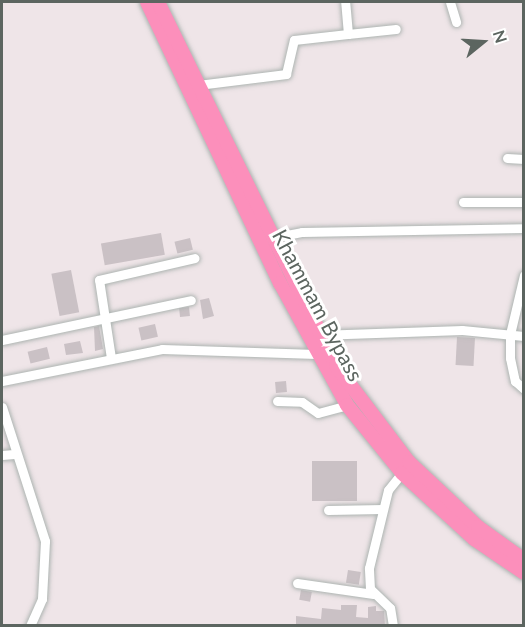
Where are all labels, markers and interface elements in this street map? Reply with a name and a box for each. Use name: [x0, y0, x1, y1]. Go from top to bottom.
north arrow: [453, 12, 513, 72]
text: N: [490, 27, 512, 45]
street label: Khammam Bypass: [267, 225, 369, 385]

